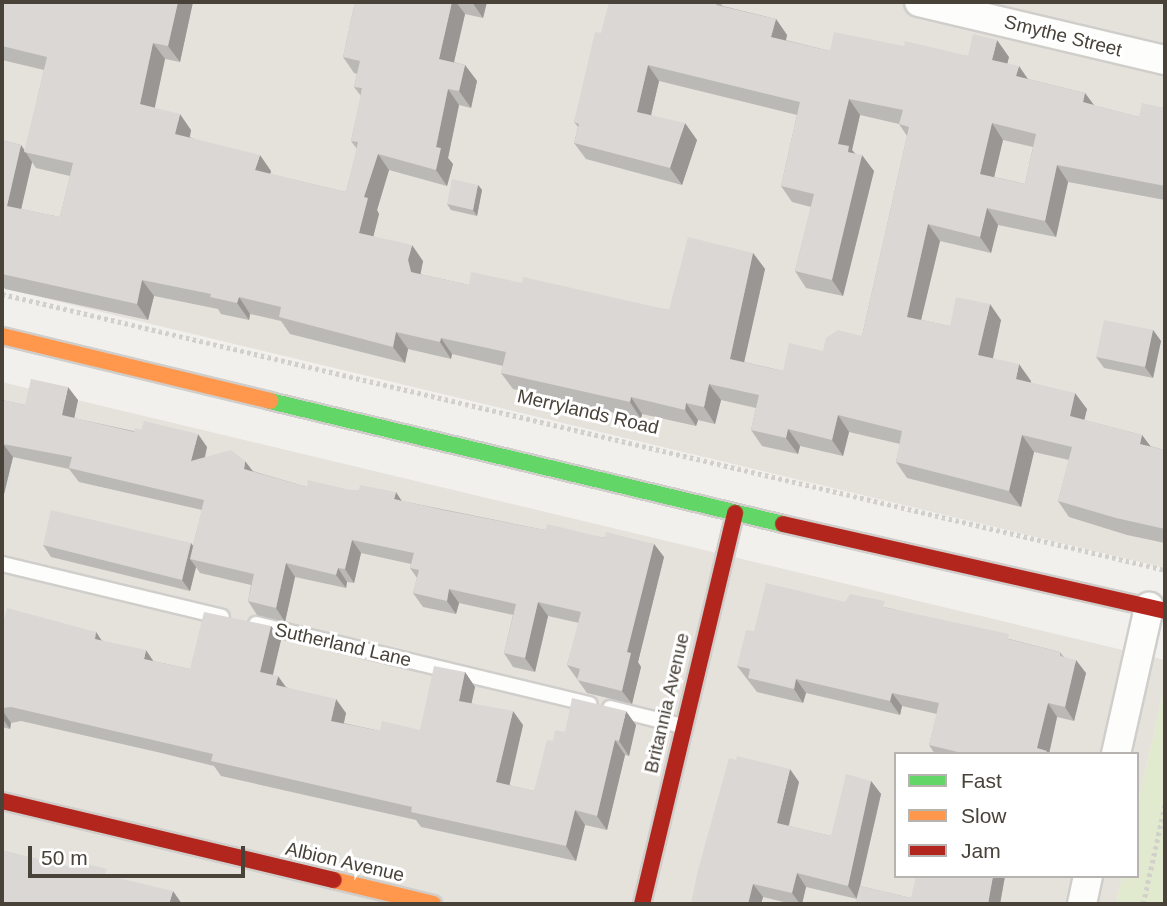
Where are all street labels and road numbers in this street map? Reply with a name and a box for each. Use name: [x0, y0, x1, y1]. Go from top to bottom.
street label: Smythe Street: [1002, 10, 1124, 62]
street label: Merrylands Road: [515, 385, 661, 439]
street label: Sutherland Lane: [272, 618, 414, 672]
street label: Britannia Avenue: [640, 630, 694, 776]
street label: Albion Avenue: [283, 837, 407, 887]

